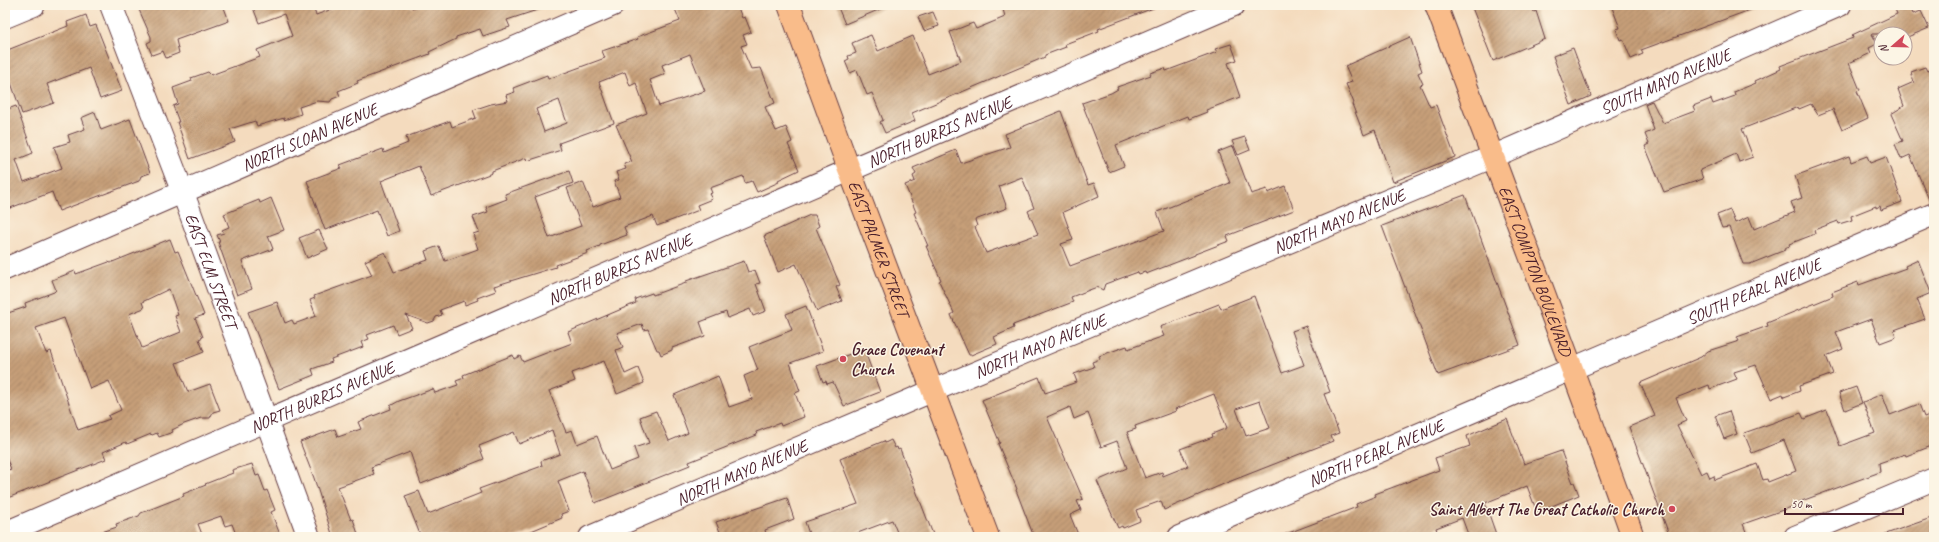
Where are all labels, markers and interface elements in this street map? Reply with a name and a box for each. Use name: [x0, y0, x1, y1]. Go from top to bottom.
north arrow: [1873, 26, 1913, 66]
text: N: [1875, 42, 1891, 55]
street label: SOUTH MAYO AVENUE: [1597, 43, 1736, 119]
street label: NORTH BURRIS AVENUE: [864, 91, 1017, 172]
street label: NORTH SLOAN AVENUE: [238, 97, 383, 175]
street label: EAST PALMER STREET: [844, 178, 916, 323]
street label: NORTH MAYO AVENUE: [1270, 183, 1410, 258]
street label: EAST COMPTON BOULEVARD: [1494, 183, 1578, 361]
street label: EAST ELM STREET: [181, 210, 244, 335]
street label: NORTH BURRIS AVENUE: [544, 228, 697, 309]
street label: SOUTH PEARL AVENUE: [1683, 252, 1826, 329]
street label: NORTH MAYO AVENUE: [971, 308, 1111, 383]
place label: Grace Covenant Church: [851, 339, 945, 380]
marker: Grace Covenant Church: [838, 354, 848, 364]
street label: NORTH BURRIS AVENUE: [247, 356, 399, 437]
street label: NORTH PEARL AVENUE: [1305, 414, 1449, 491]
street label: NORTH MAYO AVENUE: [673, 434, 812, 510]
scale bar: [1785, 490, 1903, 516]
text: 50 m: [1791, 496, 1813, 512]
place label: Saint Albert The Great Catholic Church: [1429, 499, 1665, 520]
marker: Saint Albert The Great Catholic Church: [1667, 504, 1677, 514]

